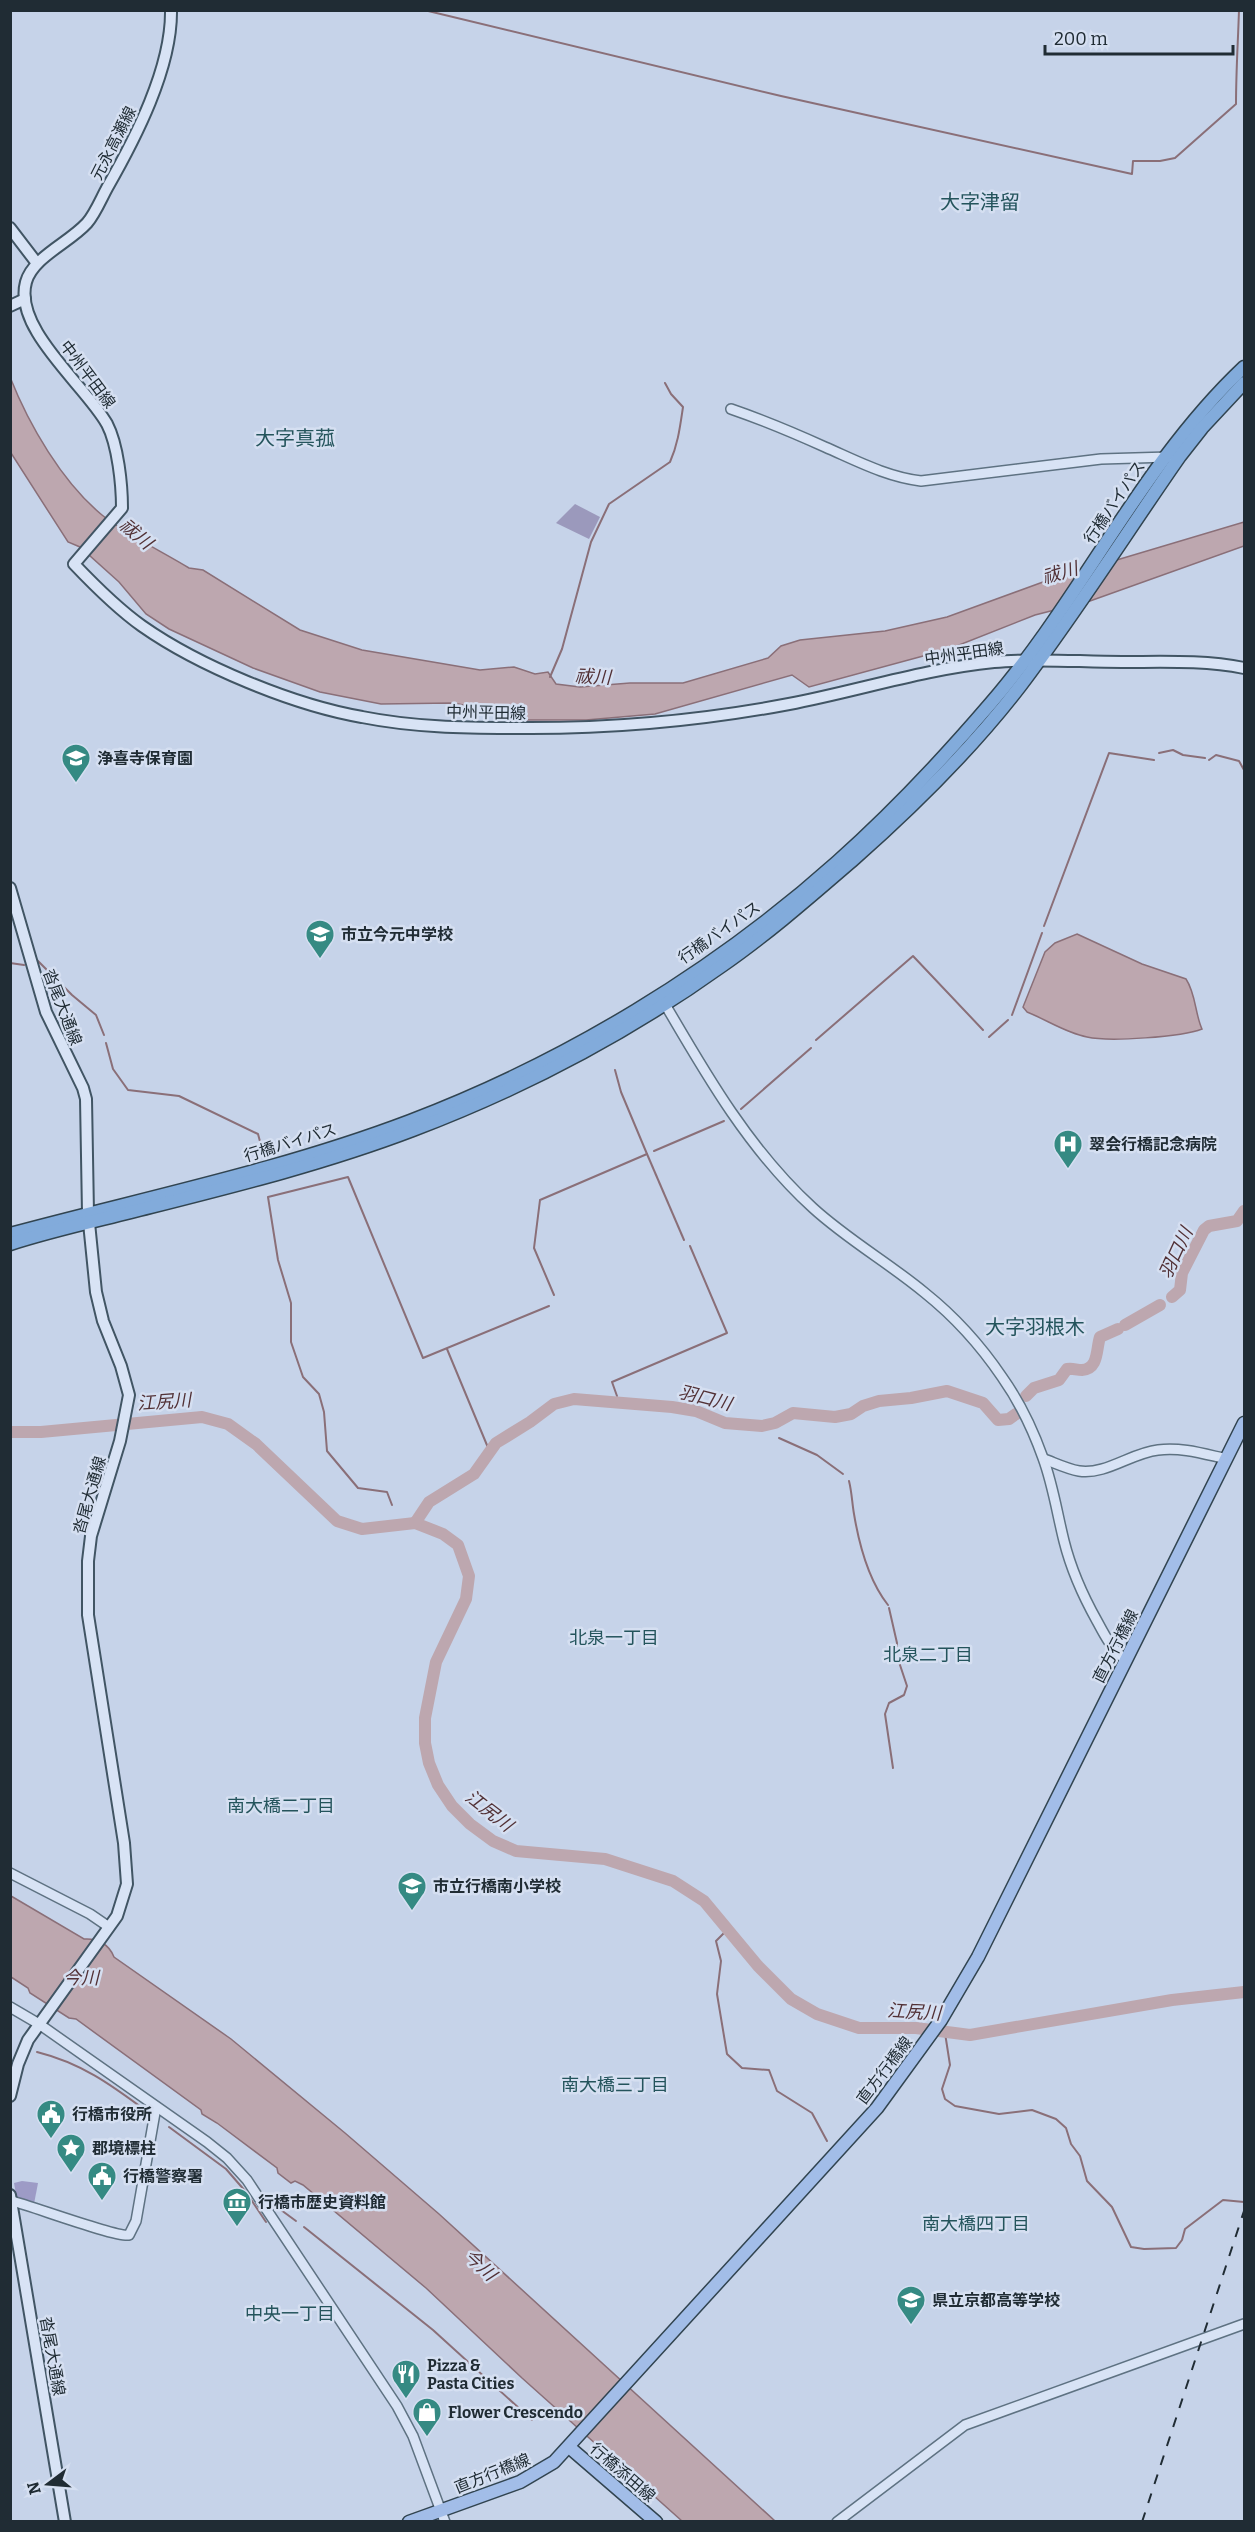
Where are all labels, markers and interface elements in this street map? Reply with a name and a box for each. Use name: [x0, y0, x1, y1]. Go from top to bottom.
scale bar: [1045, 18, 1232, 56]
text: 200 m: [1054, 28, 1108, 50]
street label: 元永高瀬線: [87, 103, 140, 183]
district label: 大字津留: [940, 190, 1020, 214]
street label: 中州平田線: [56, 337, 119, 412]
district label: 大字真菰: [255, 426, 335, 450]
street label: 行橋バイパス: [1080, 457, 1149, 547]
water label: 祓川: [115, 514, 158, 555]
water label: 祓川: [1040, 557, 1082, 589]
street label: 中州平田線: [923, 639, 1005, 668]
water label: 祓川: [575, 665, 613, 689]
street label: 中州平田線: [446, 702, 526, 723]
school or university icon: 浄喜寺保育園: [60, 742, 92, 784]
place label: 浄喜寺保育園: [97, 749, 193, 768]
street label: 行橋バイパス: [675, 897, 764, 968]
school or university icon: 市立今元中学校: [304, 918, 336, 960]
place label: 市立今元中学校: [341, 925, 453, 944]
street label: 沓尾大通線: [39, 966, 86, 1048]
street label: 行橋バイパス: [242, 1119, 339, 1166]
hospital icon: 翠会行橋記念病院: [1052, 1128, 1084, 1170]
place label: 翠会行橋記念病院: [1089, 1135, 1217, 1154]
water label: 羽口川: [1155, 1222, 1198, 1282]
district label: 大字羽根木: [985, 1315, 1085, 1339]
water label: 羽口川: [676, 1381, 736, 1416]
water label: 江尻川: [136, 1389, 194, 1415]
street label: 沓尾大通線: [69, 1454, 110, 1536]
street label: 直方行橋線: [1089, 1606, 1142, 1686]
district label: 北泉一丁目: [569, 1627, 659, 1649]
district label: 北泉二丁目: [883, 1644, 973, 1666]
water label: 江尻川: [461, 1786, 519, 1838]
district label: 南大橋二丁目: [227, 1795, 335, 1817]
school or university icon: 市立行橋南小学校: [396, 1870, 428, 1912]
place label: 市立行橋南小学校: [433, 1877, 561, 1896]
water label: 今川: [63, 1967, 101, 1989]
water label: 江尻川: [886, 2000, 944, 2025]
street label: 直方行橋線: [853, 2033, 916, 2108]
district label: 南大橋三丁目: [561, 2074, 669, 2096]
public building icon: 行橋市役所: [35, 2098, 67, 2140]
place label: 行橋市役所: [72, 2105, 152, 2124]
place icon: 郡境標柱: [55, 2132, 87, 2174]
place label: 郡境標柱: [92, 2139, 156, 2158]
public building icon: 行橋警察署: [86, 2160, 118, 2202]
place label: 行橋警察署: [123, 2167, 203, 2186]
museum icon: 行橋市歴史資料館: [221, 2186, 253, 2228]
place label: 行橋市歴史資料館: [258, 2193, 386, 2212]
district label: 南大橋四丁目: [922, 2213, 1030, 2235]
water label: 今川: [459, 2245, 502, 2287]
school or university icon: 県立京都高等学校: [895, 2284, 927, 2326]
place label: 県立京都高等学校: [932, 2291, 1060, 2310]
district label: 中央一丁目: [245, 2303, 335, 2325]
street label: 沓尾大通線: [36, 2315, 69, 2397]
place label: Pizza & Pasta Cities: [427, 2356, 514, 2393]
restaurant icon: Pizza & Pasta Cities: [390, 2358, 422, 2400]
shop icon: Flower Crescendo: [411, 2396, 443, 2438]
place label: Flower Crescendo: [448, 2403, 583, 2422]
street label: 行橋添田線: [586, 2439, 659, 2506]
street label: 直方行橋線: [452, 2450, 533, 2497]
north arrow: [18, 2454, 78, 2514]
text: N: [23, 2479, 45, 2497]

